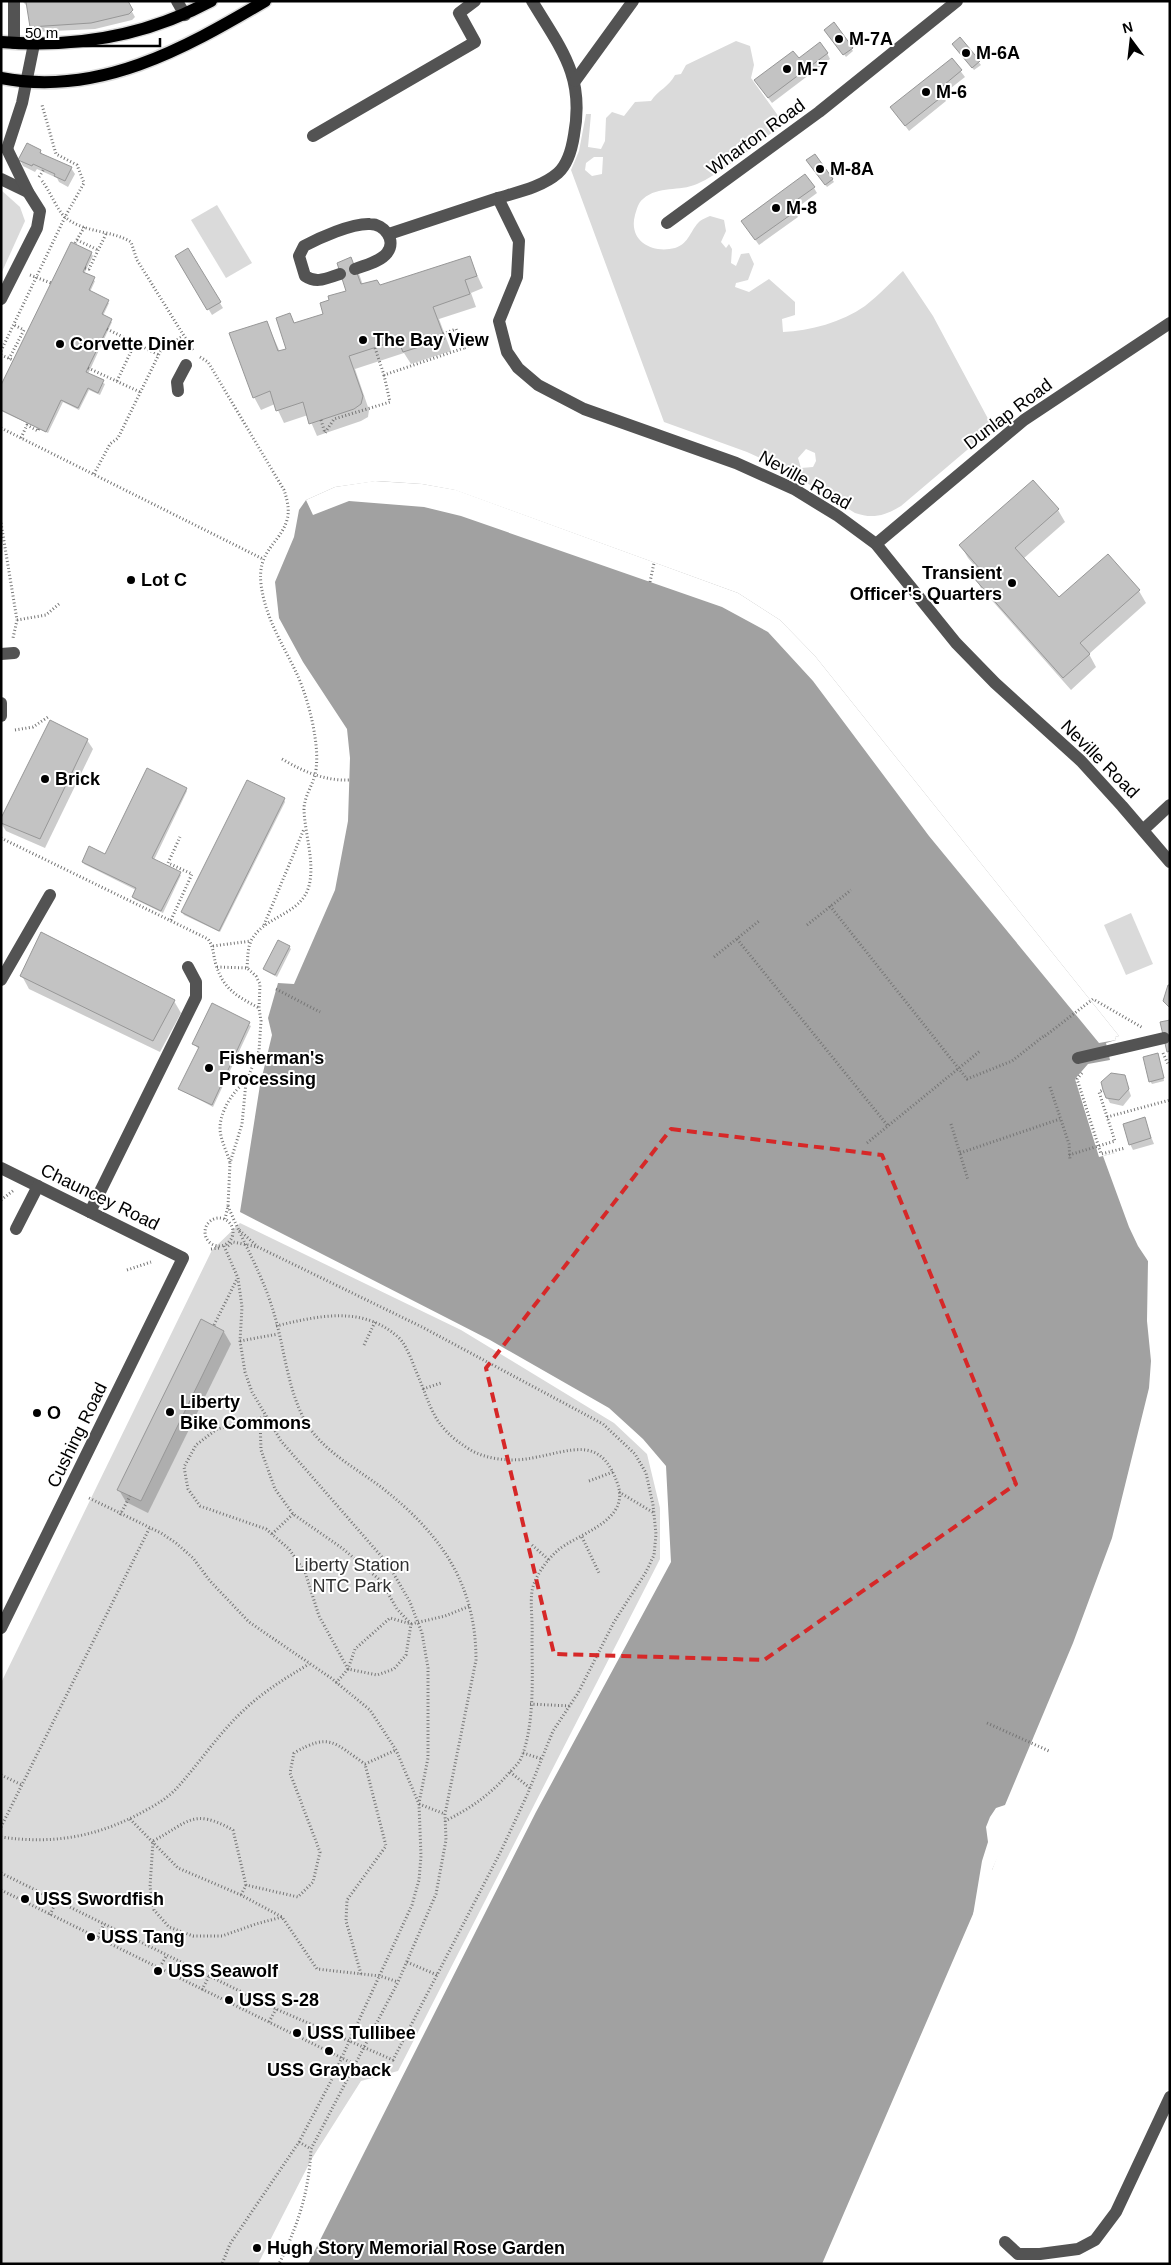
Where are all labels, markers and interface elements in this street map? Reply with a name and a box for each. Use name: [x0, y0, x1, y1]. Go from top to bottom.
scale bar: [18, 15, 160, 47]
north arrow: [1106, 15, 1156, 65]
text: N: [1121, 18, 1135, 36]
text: 50 m: [25, 24, 58, 41]
place label: M-7A: [849, 29, 893, 49]
marker: M-7A: [833, 33, 845, 45]
place label: M-6A: [976, 43, 1020, 63]
marker: M-6A: [960, 47, 972, 59]
place label: M-7: [797, 59, 828, 79]
marker: M-7: [781, 63, 793, 75]
place label: M-6: [936, 82, 967, 102]
marker: M-6: [920, 86, 932, 98]
street label: Wharton Road: [703, 95, 809, 179]
place label: M-8A: [830, 159, 874, 179]
marker: M-8A: [814, 163, 826, 175]
place label: M-8: [786, 198, 817, 218]
marker: M-8: [770, 202, 782, 214]
place label: The Bay View: [373, 330, 490, 350]
place label: Corvette Diner: [70, 334, 194, 354]
marker: The Bay View: [357, 334, 369, 346]
marker: Corvette Diner: [54, 338, 66, 350]
street label: Dunlap Road: [960, 374, 1056, 454]
street label: Neville Road: [756, 447, 854, 513]
place label: Transient Officer's Quarters: [850, 563, 1002, 604]
place label: Lot C: [141, 570, 187, 590]
marker: Lot C: [125, 574, 137, 586]
marker: Transient Officer's Quarters: [1006, 577, 1018, 589]
street label: Neville Road: [1057, 716, 1143, 802]
place label: Brick: [55, 769, 101, 789]
marker: Brick: [39, 773, 51, 785]
place label: Fisherman's Processing: [219, 1048, 324, 1089]
marker: Fisherman's Processing: [203, 1062, 215, 1074]
street label: Chauncey Road: [38, 1160, 162, 1234]
street label: Cushing Road: [43, 1379, 111, 1491]
place label: Liberty Bike Commons: [180, 1392, 311, 1433]
place label: O: [47, 1403, 61, 1423]
marker: Liberty Bike Commons: [164, 1406, 176, 1418]
marker: O: [31, 1407, 43, 1419]
park label: Liberty Station NTC Park: [294, 1555, 410, 1596]
place label: USS Swordfish: [35, 1889, 164, 1909]
marker: USS Swordfish: [19, 1893, 31, 1905]
place label: USS Tang: [101, 1927, 185, 1947]
marker: USS Tang: [85, 1931, 97, 1943]
place label: USS Seawolf: [168, 1961, 279, 1981]
marker: USS Seawolf: [152, 1965, 164, 1977]
place label: USS S-28: [239, 1990, 319, 2010]
marker: USS S-28: [223, 1994, 235, 2006]
place label: USS Tullibee: [307, 2023, 416, 2043]
marker: USS Tullibee: [291, 2027, 303, 2039]
marker: USS Grayback: [323, 2045, 335, 2057]
place label: USS Grayback: [267, 2060, 392, 2080]
place label: Hugh Story Memorial Rose Garden: [267, 2238, 565, 2258]
marker: Hugh Story Memorial Rose Garden: [251, 2242, 263, 2254]

